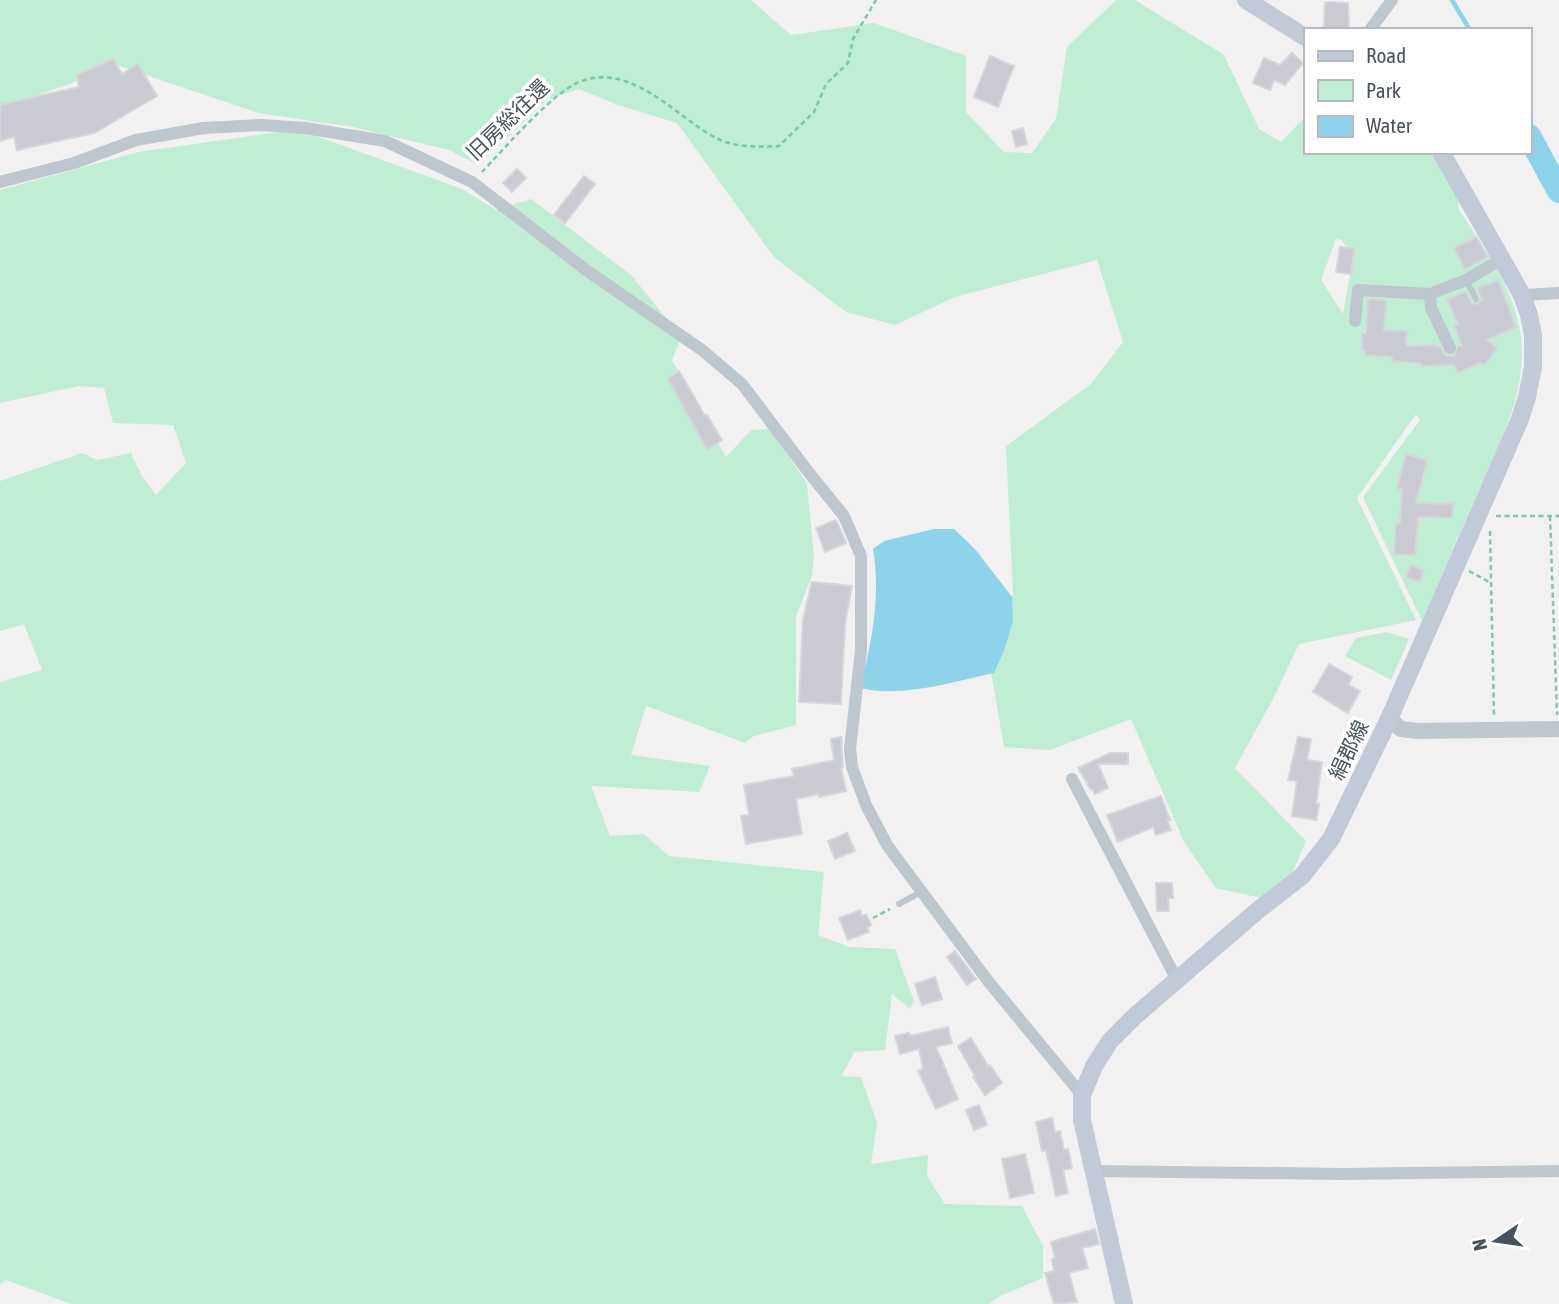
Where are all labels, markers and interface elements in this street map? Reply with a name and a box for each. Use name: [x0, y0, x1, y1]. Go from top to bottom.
legend: [1304, 28, 1531, 154]
text: Road: [1366, 43, 1406, 67]
street label: 旧房総往還: [461, 74, 553, 164]
text: Park: [1366, 78, 1401, 102]
text: Water: [1366, 113, 1413, 137]
street label: 絹郡線: [1324, 716, 1373, 783]
north arrow: [1461, 1206, 1531, 1276]
text: N: [1467, 1237, 1491, 1253]

